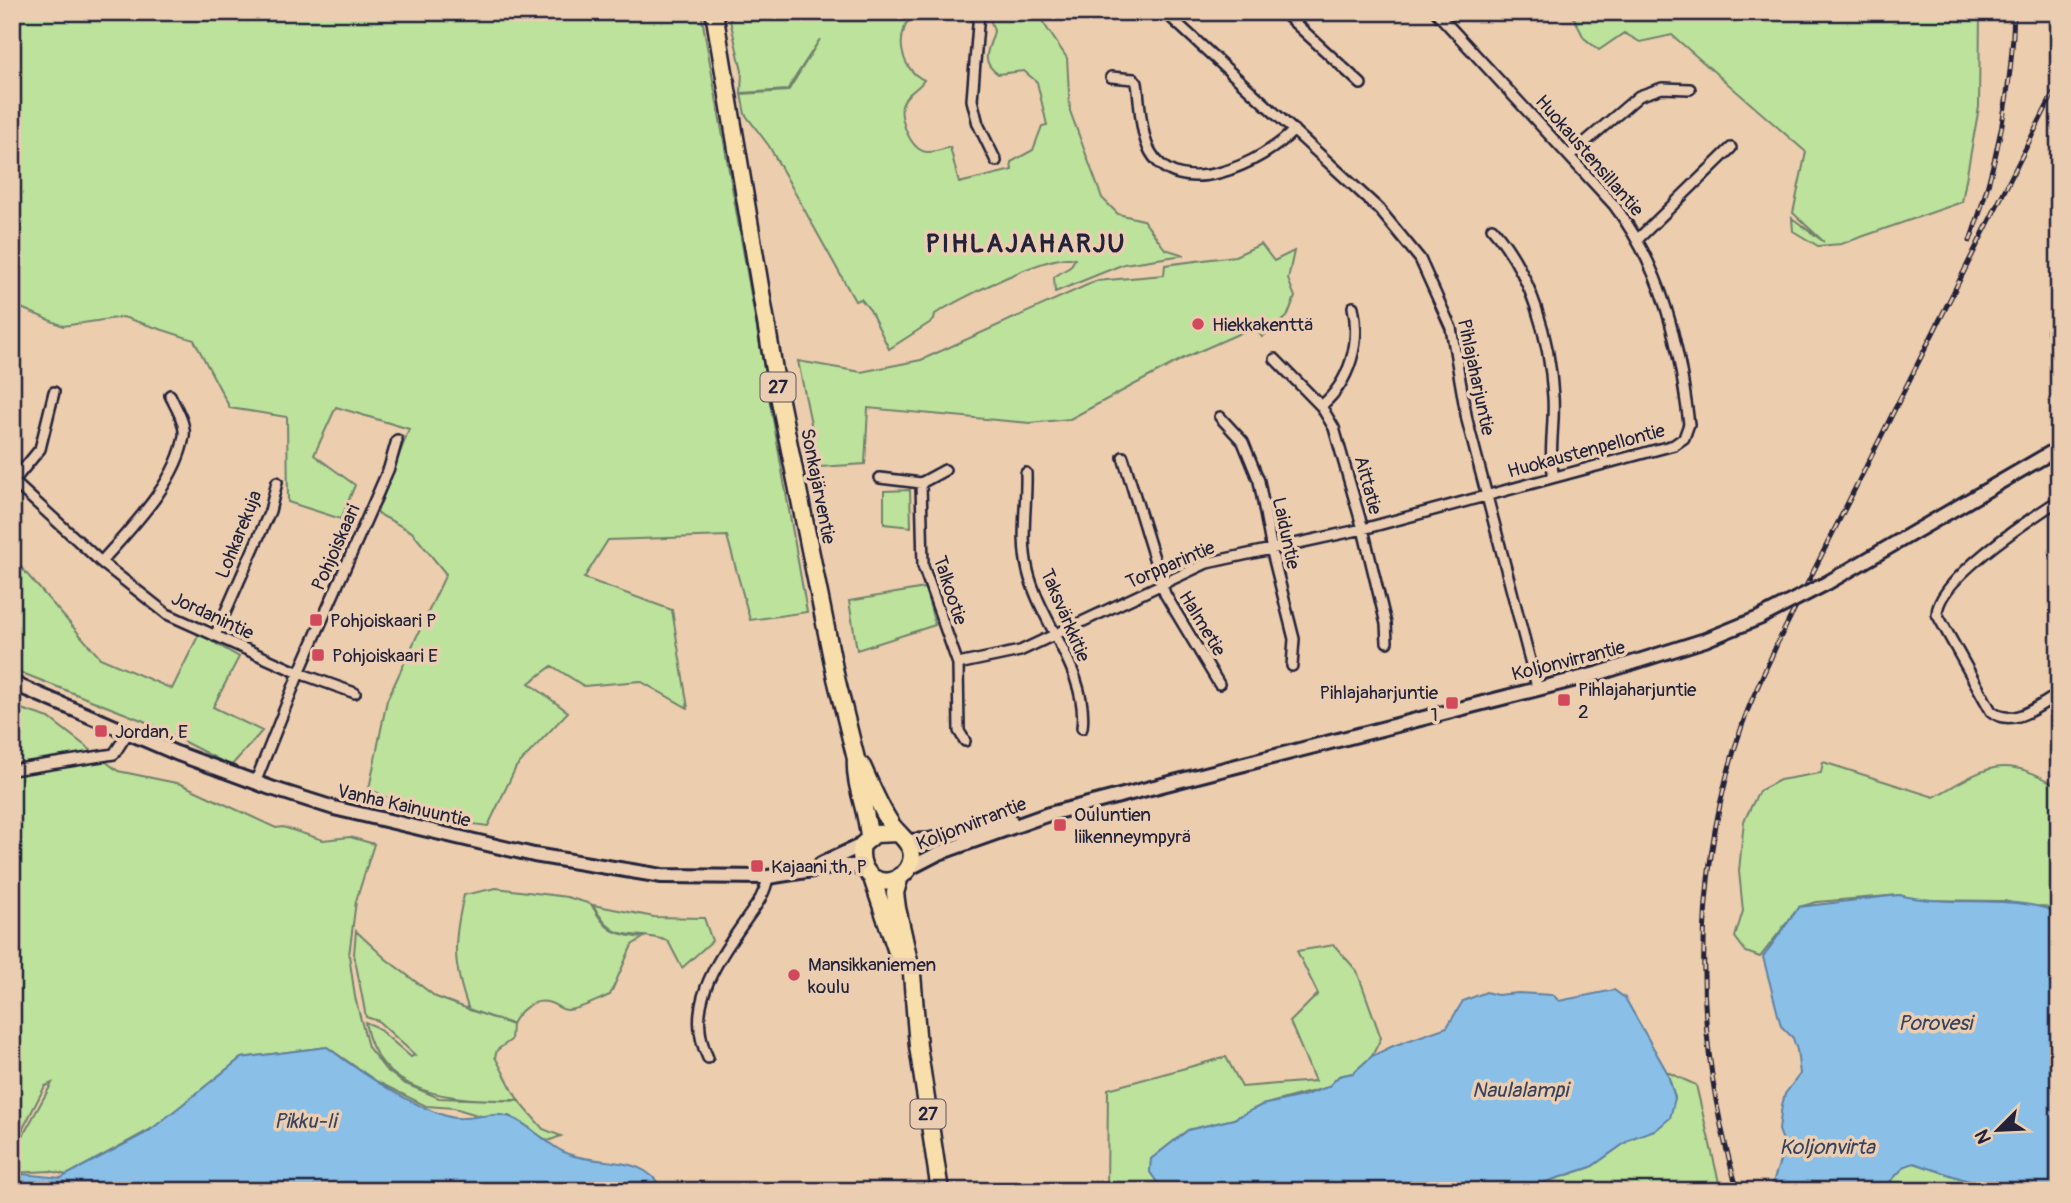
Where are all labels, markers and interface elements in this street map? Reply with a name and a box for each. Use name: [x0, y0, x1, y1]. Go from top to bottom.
street label: Huokaustensillantie: [1530, 90, 1649, 222]
district label: PIHLAJAHARJU: [925, 228, 1127, 260]
place label: Hiekkakenttä: [1212, 313, 1313, 337]
marker: Hiekkakenttä: [1190, 316, 1206, 332]
street label: Pihlajaharjuntie: [1452, 317, 1500, 438]
road number: 27: [760, 372, 796, 402]
street label: Huokaustenpellontie: [1505, 418, 1668, 484]
street label: Sonkajärventie: [795, 426, 841, 547]
street label: Aittatie: [1349, 453, 1388, 518]
street label: Lohkarekuja: [210, 487, 268, 582]
street label: Laiduntie: [1267, 495, 1305, 572]
street label: Pohjoiskaari: [306, 501, 366, 594]
street label: Torpparintie: [1122, 535, 1219, 594]
street label: Talkootie: [928, 553, 973, 629]
street label: Taksvärkkitie: [1035, 565, 1096, 666]
street label: Jordanintie: [168, 586, 258, 646]
street label: Halmetie: [1173, 586, 1231, 661]
place label: Pohjoiskaari P: [330, 609, 436, 633]
marker: Pohjoiskaari P: [308, 612, 324, 628]
street label: Koljonvirrantie: [1509, 635, 1628, 687]
place label: Pohjoiskaari E: [332, 644, 438, 668]
marker: Pohjoiskaari E: [310, 647, 326, 663]
place label: Pihlajaharjuntie 2: [1578, 678, 1697, 724]
place label: Pihlajaharjuntie 1: [1320, 681, 1439, 727]
marker: Pihlajaharjuntie 2: [1556, 692, 1572, 708]
marker: Pihlajaharjuntie 1: [1444, 695, 1460, 711]
place label: Jordan, E: [115, 720, 188, 744]
marker: Jordan, E: [93, 723, 109, 739]
street label: Vanha Kainuuntie: [335, 779, 474, 833]
street label: Koljonvirrantie: [913, 792, 1030, 856]
place label: Ouluntien liikenneympyrä: [1074, 803, 1191, 849]
marker: Ouluntien liikenneympyrä: [1052, 817, 1068, 833]
place label: Kajaani th, P: [771, 855, 867, 879]
marker: Kajaani th, P: [749, 858, 765, 874]
place label: Mansikkaniemen koulu: [808, 953, 936, 999]
marker: Mansikkaniemen koulu: [786, 967, 802, 983]
water label: Porovesi: [1898, 1010, 1975, 1037]
water label: Naulalampi: [1472, 1077, 1571, 1104]
north arrow: [1962, 1094, 2032, 1164]
road number: 27: [911, 1100, 946, 1128]
water label: Pikku-Ii: [274, 1108, 339, 1135]
text: N: [1970, 1126, 1997, 1147]
water label: Koljonvirta: [1779, 1134, 1876, 1161]

